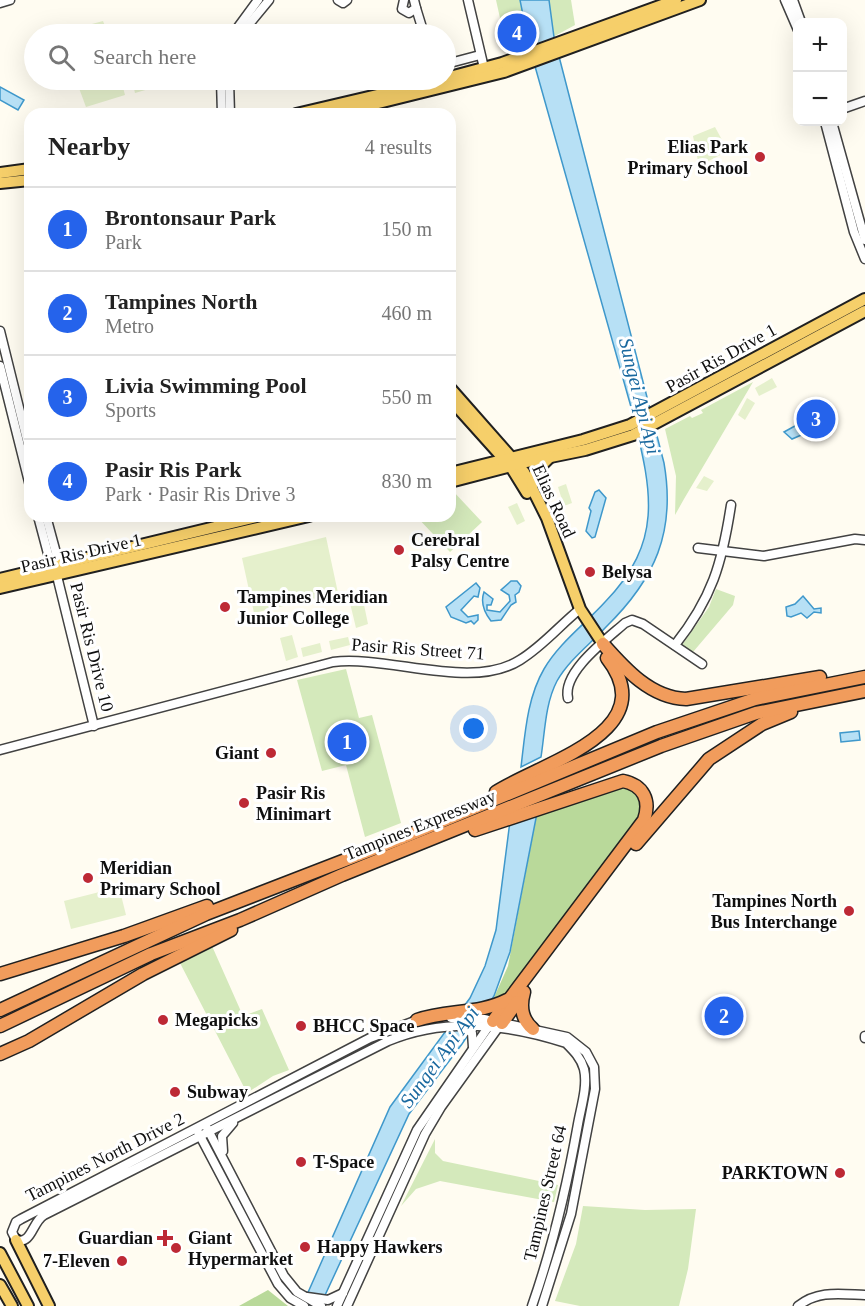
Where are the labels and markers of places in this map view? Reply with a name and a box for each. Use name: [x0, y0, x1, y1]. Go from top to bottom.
pin: 4: [498, 10, 536, 56]
place label: Elias Park Primary School: [628, 137, 748, 178]
marker: Elias Park Primary School: [753, 150, 767, 164]
pin: 3: [796, 396, 836, 442]
place label: Cerebral Palsy Centre: [411, 530, 509, 571]
marker: Cerebral Palsy Centre: [392, 543, 406, 557]
place label: Belysa: [602, 562, 652, 582]
marker: Belysa: [583, 565, 597, 579]
place label: Tampines Meridian Junior College: [237, 587, 388, 628]
marker: Tampines Meridian Junior College: [218, 600, 232, 614]
pin: 1: [328, 720, 366, 764]
place label: Giant: [215, 743, 259, 763]
marker: Giant: [264, 746, 278, 760]
place label: Pasir Ris Minimart: [256, 783, 331, 824]
marker: Pasir Ris Minimart: [237, 796, 251, 810]
place label: Meridian Primary School: [100, 858, 220, 899]
marker: Meridian Primary School: [81, 871, 95, 885]
place label: Tampines North Bus Interchange: [711, 891, 837, 932]
marker: Tampines North Bus Interchange: [842, 904, 856, 918]
pin: 2: [704, 994, 744, 1038]
place label: Megapicks: [175, 1010, 258, 1030]
marker: Megapicks: [156, 1013, 170, 1027]
place label: BHCC Space: [313, 1016, 415, 1036]
marker: BHCC Space: [294, 1019, 308, 1033]
place label: Subway: [187, 1082, 248, 1102]
marker: Subway: [168, 1085, 182, 1099]
place label: T-Space: [313, 1152, 374, 1172]
marker: T-Space: [294, 1155, 308, 1169]
place label: PARKTOWN: [722, 1163, 828, 1183]
marker: PARKTOWN: [833, 1166, 847, 1180]
place label: Guardian: [78, 1228, 153, 1248]
place label: Giant Hypermarket: [188, 1228, 293, 1269]
marker: Guardian: [158, 1231, 172, 1245]
place label: Happy Hawkers: [317, 1237, 443, 1257]
marker: Happy Hawkers: [298, 1240, 312, 1254]
marker: Giant Hypermarket: [169, 1241, 183, 1255]
place label: 7-Eleven: [43, 1251, 110, 1271]
marker: 7-Eleven: [115, 1254, 129, 1268]

